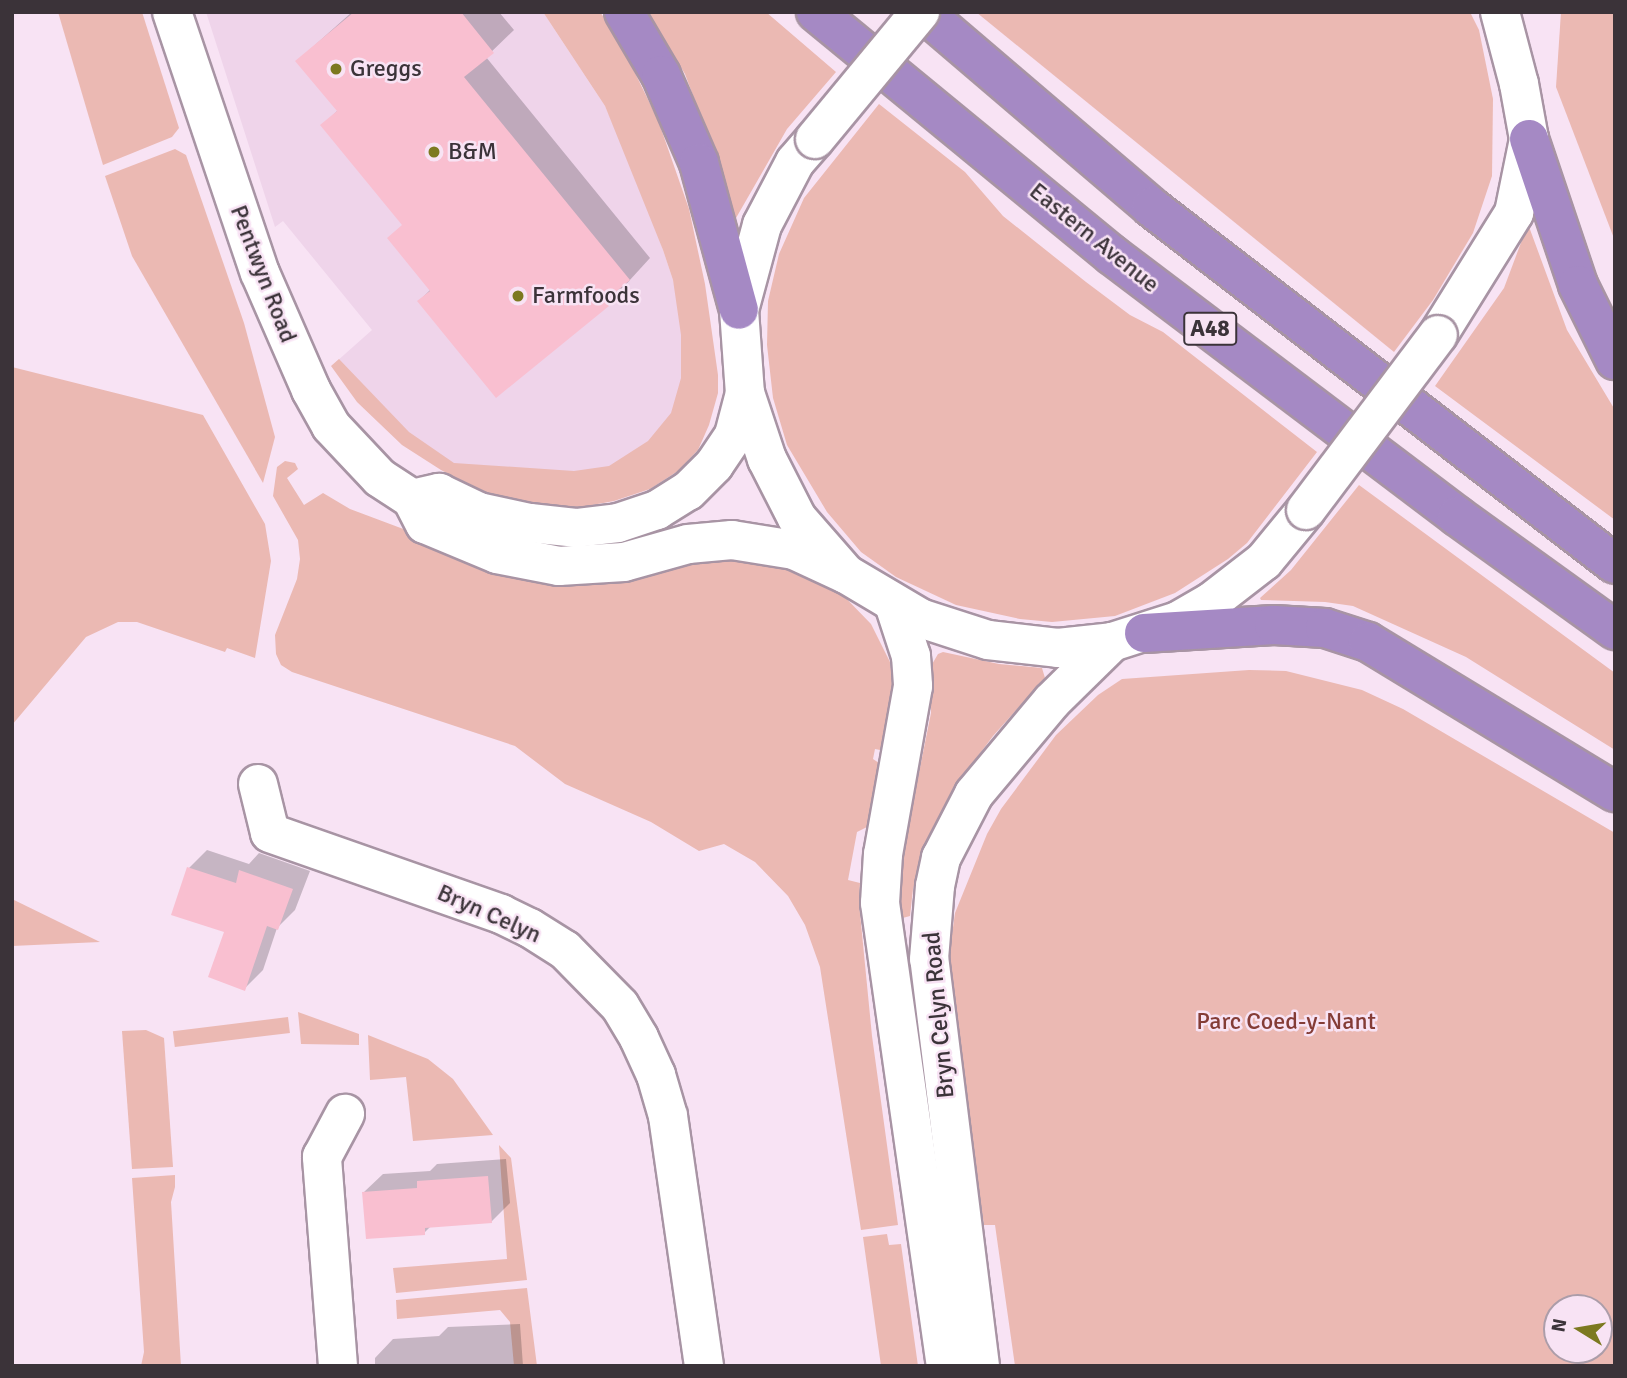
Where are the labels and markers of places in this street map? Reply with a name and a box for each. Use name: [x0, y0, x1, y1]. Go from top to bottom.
place label: Greggs: [350, 55, 422, 83]
marker: Greggs: [328, 61, 344, 77]
place label: B&M: [448, 138, 497, 166]
marker: B&M: [426, 144, 442, 160]
place label: Farmfoods: [532, 282, 640, 310]
marker: Farmfoods: [510, 288, 526, 304]

